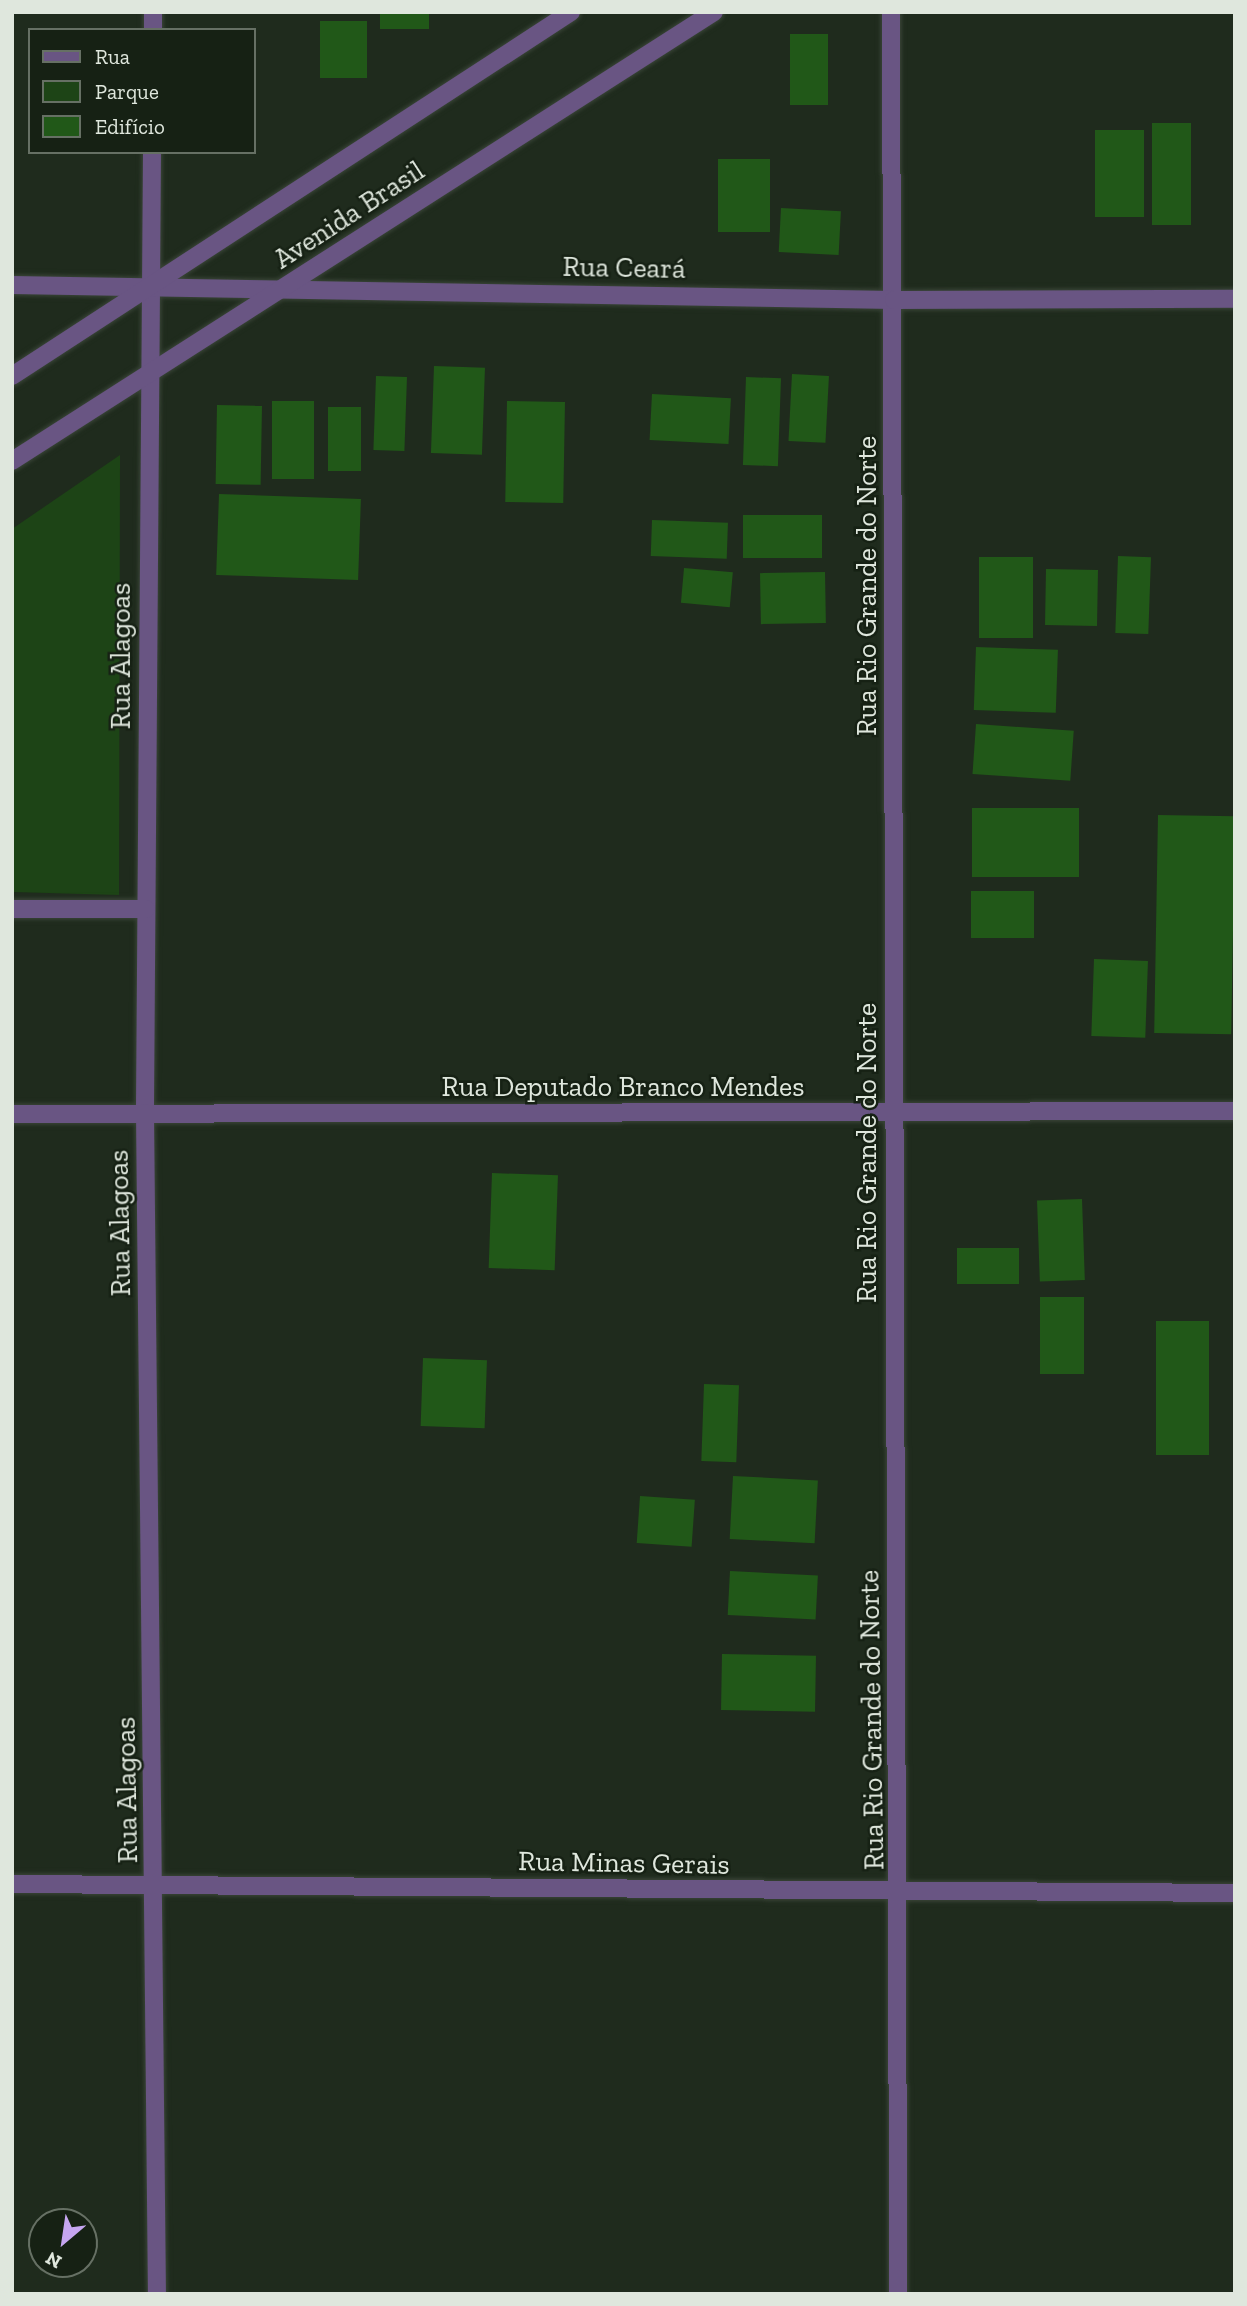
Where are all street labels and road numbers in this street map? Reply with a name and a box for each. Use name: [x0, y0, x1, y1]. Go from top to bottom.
street label: Avenida Brasil: [267, 154, 431, 276]
street label: Rua Ceará: [562, 250, 686, 286]
street label: Rua Rio Grande do Norte: [850, 436, 884, 736]
street label: Rua Alagoas: [104, 582, 138, 730]
street label: Rua Rio Grande do Norte: [850, 1003, 884, 1303]
street label: Rua Deputado Branco Mendes: [442, 1070, 804, 1104]
street label: Rua Alagoas: [102, 1149, 138, 1297]
street label: Rua Rio Grande do Norte: [853, 1570, 891, 1870]
street label: Rua Alagoas: [109, 1716, 145, 1864]
street label: Rua Minas Gerais: [518, 1844, 730, 1882]

